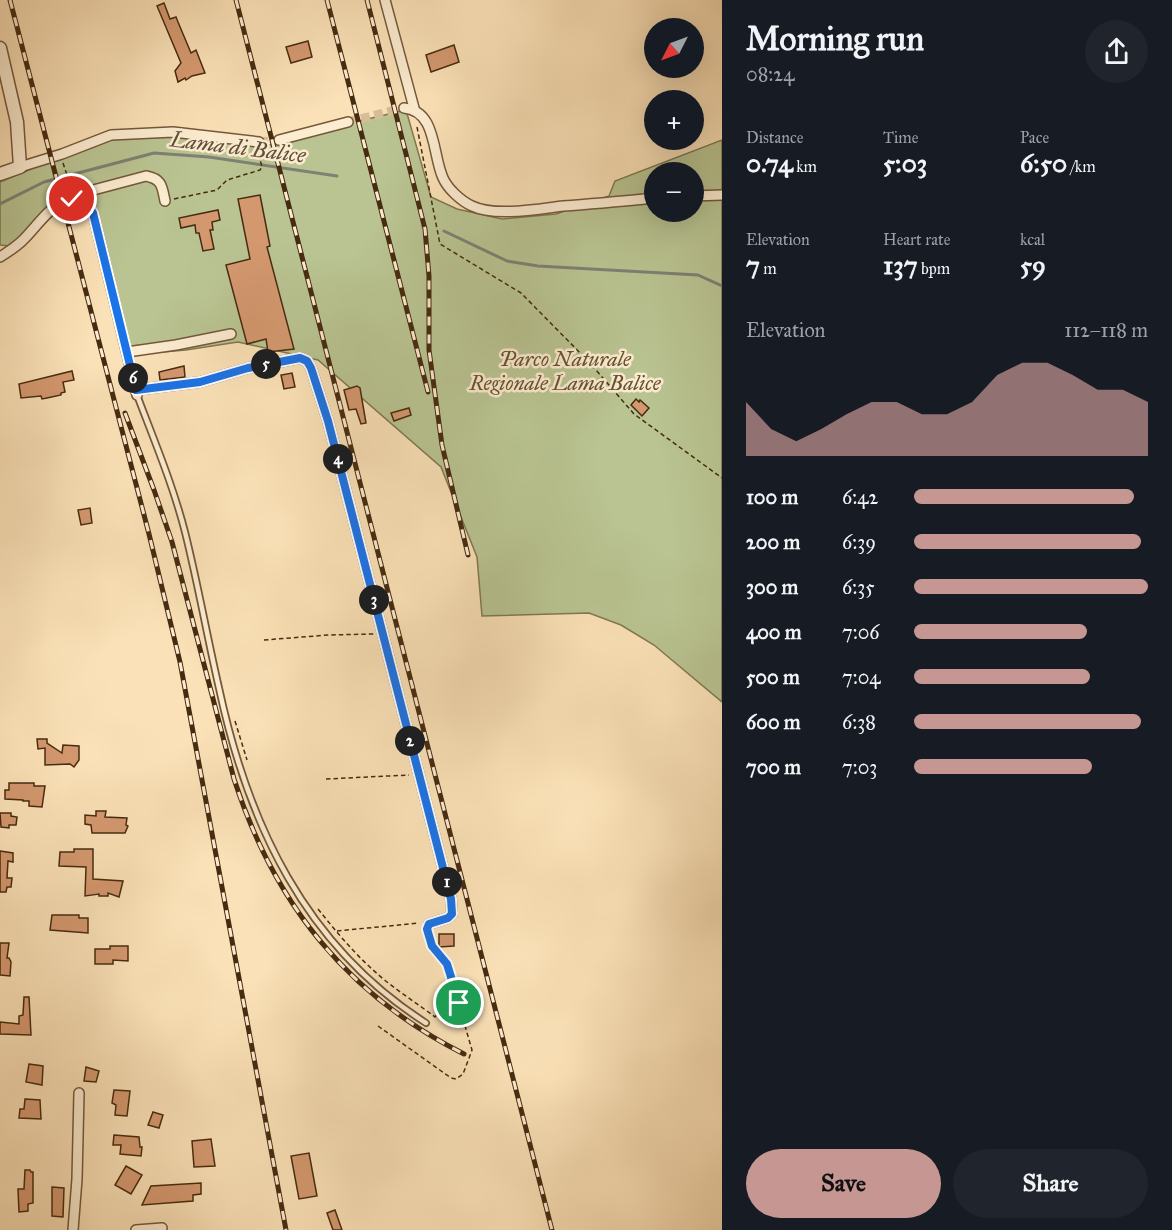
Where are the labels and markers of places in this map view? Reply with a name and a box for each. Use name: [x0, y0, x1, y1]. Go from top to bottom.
pin: [46, 173, 97, 224]
pin: 5: [251, 349, 281, 379]
pin: 6: [118, 363, 148, 393]
pin: 4: [323, 444, 353, 474]
pin: 3: [359, 585, 389, 615]
pin: 2: [395, 726, 425, 756]
pin: 1: [432, 867, 462, 897]
pin: [433, 977, 484, 1028]

